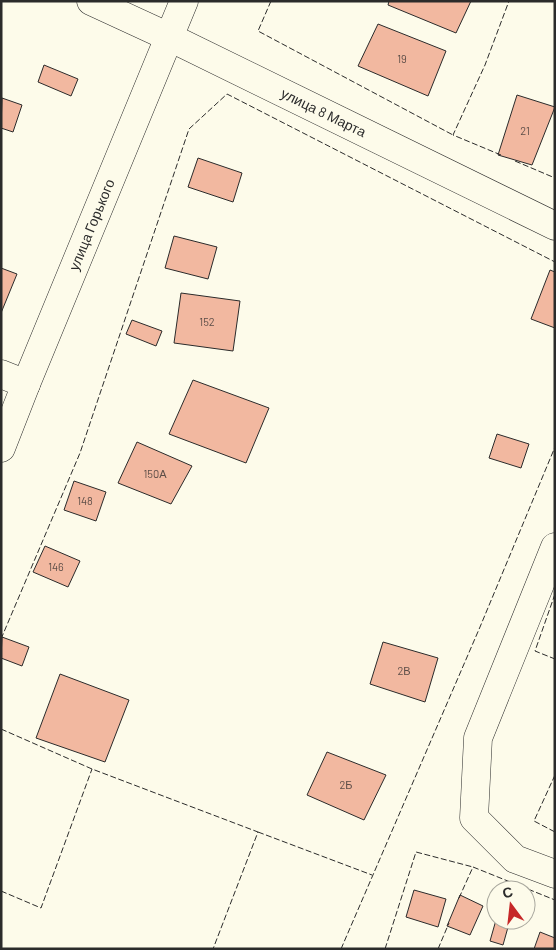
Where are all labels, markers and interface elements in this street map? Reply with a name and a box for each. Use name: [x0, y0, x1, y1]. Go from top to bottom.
house number: 19: [397, 52, 407, 65]
street label: улица 8 Марта: [278, 84, 369, 140]
house number: 21: [520, 124, 530, 137]
street label: улица Горького: [65, 176, 118, 273]
house number: 152: [199, 315, 215, 328]
house number: 150А: [143, 467, 167, 480]
house number: 148: [77, 494, 93, 507]
house number: 146: [48, 560, 64, 573]
house number: 2В: [397, 664, 411, 677]
house number: 2Б: [339, 778, 353, 791]
north arrow: [486, 880, 536, 930]
text: С: [500, 882, 515, 901]

